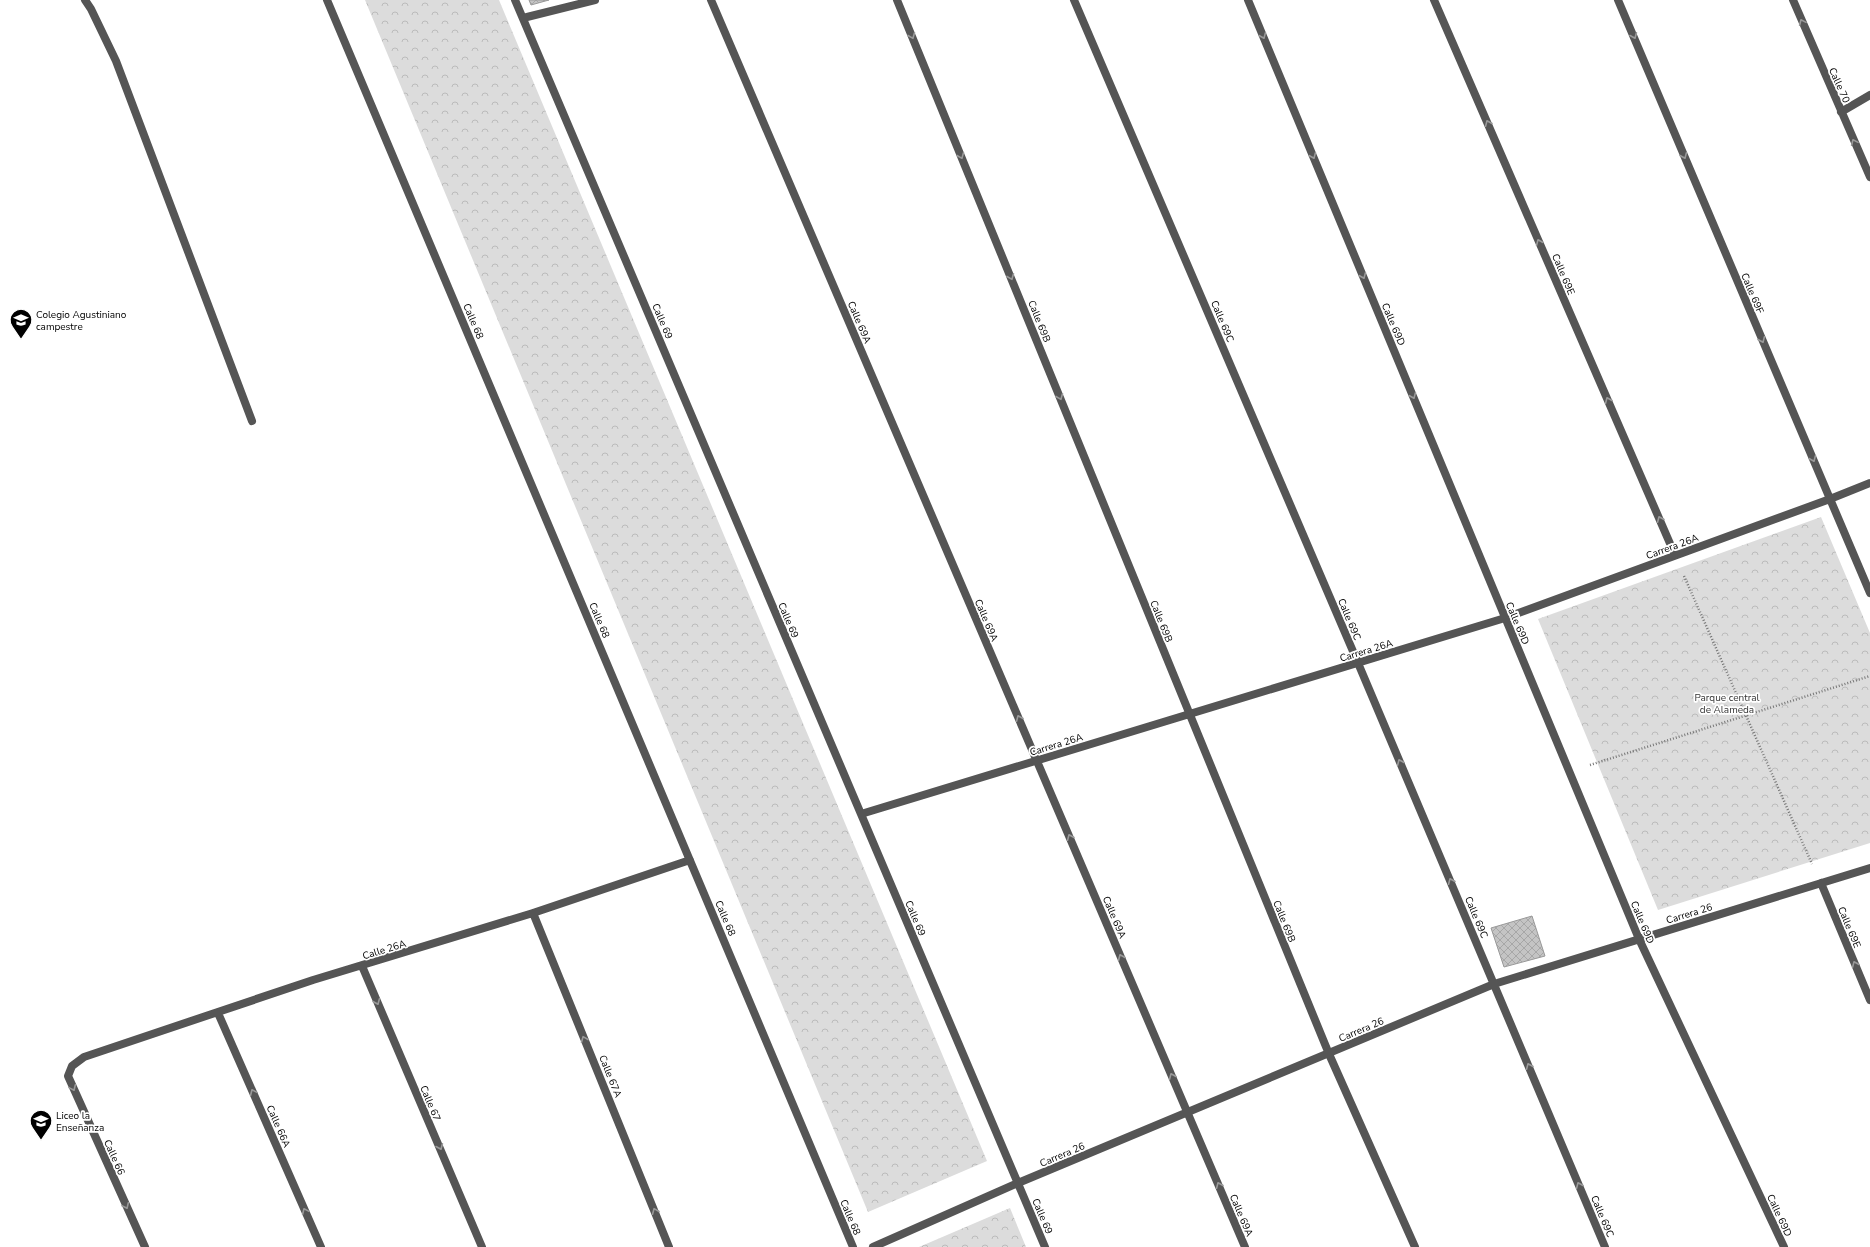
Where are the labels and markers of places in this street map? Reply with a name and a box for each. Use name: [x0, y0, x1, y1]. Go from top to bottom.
school or university icon: Colegio Agustiniano campestre: [8, 307, 34, 340]
place label: Colegio Agustiniano campestre: [36, 308, 127, 334]
school or university icon: Liceo la Enseñanza: [28, 1108, 54, 1141]
place label: Liceo la Enseñanza: [56, 1109, 104, 1135]

